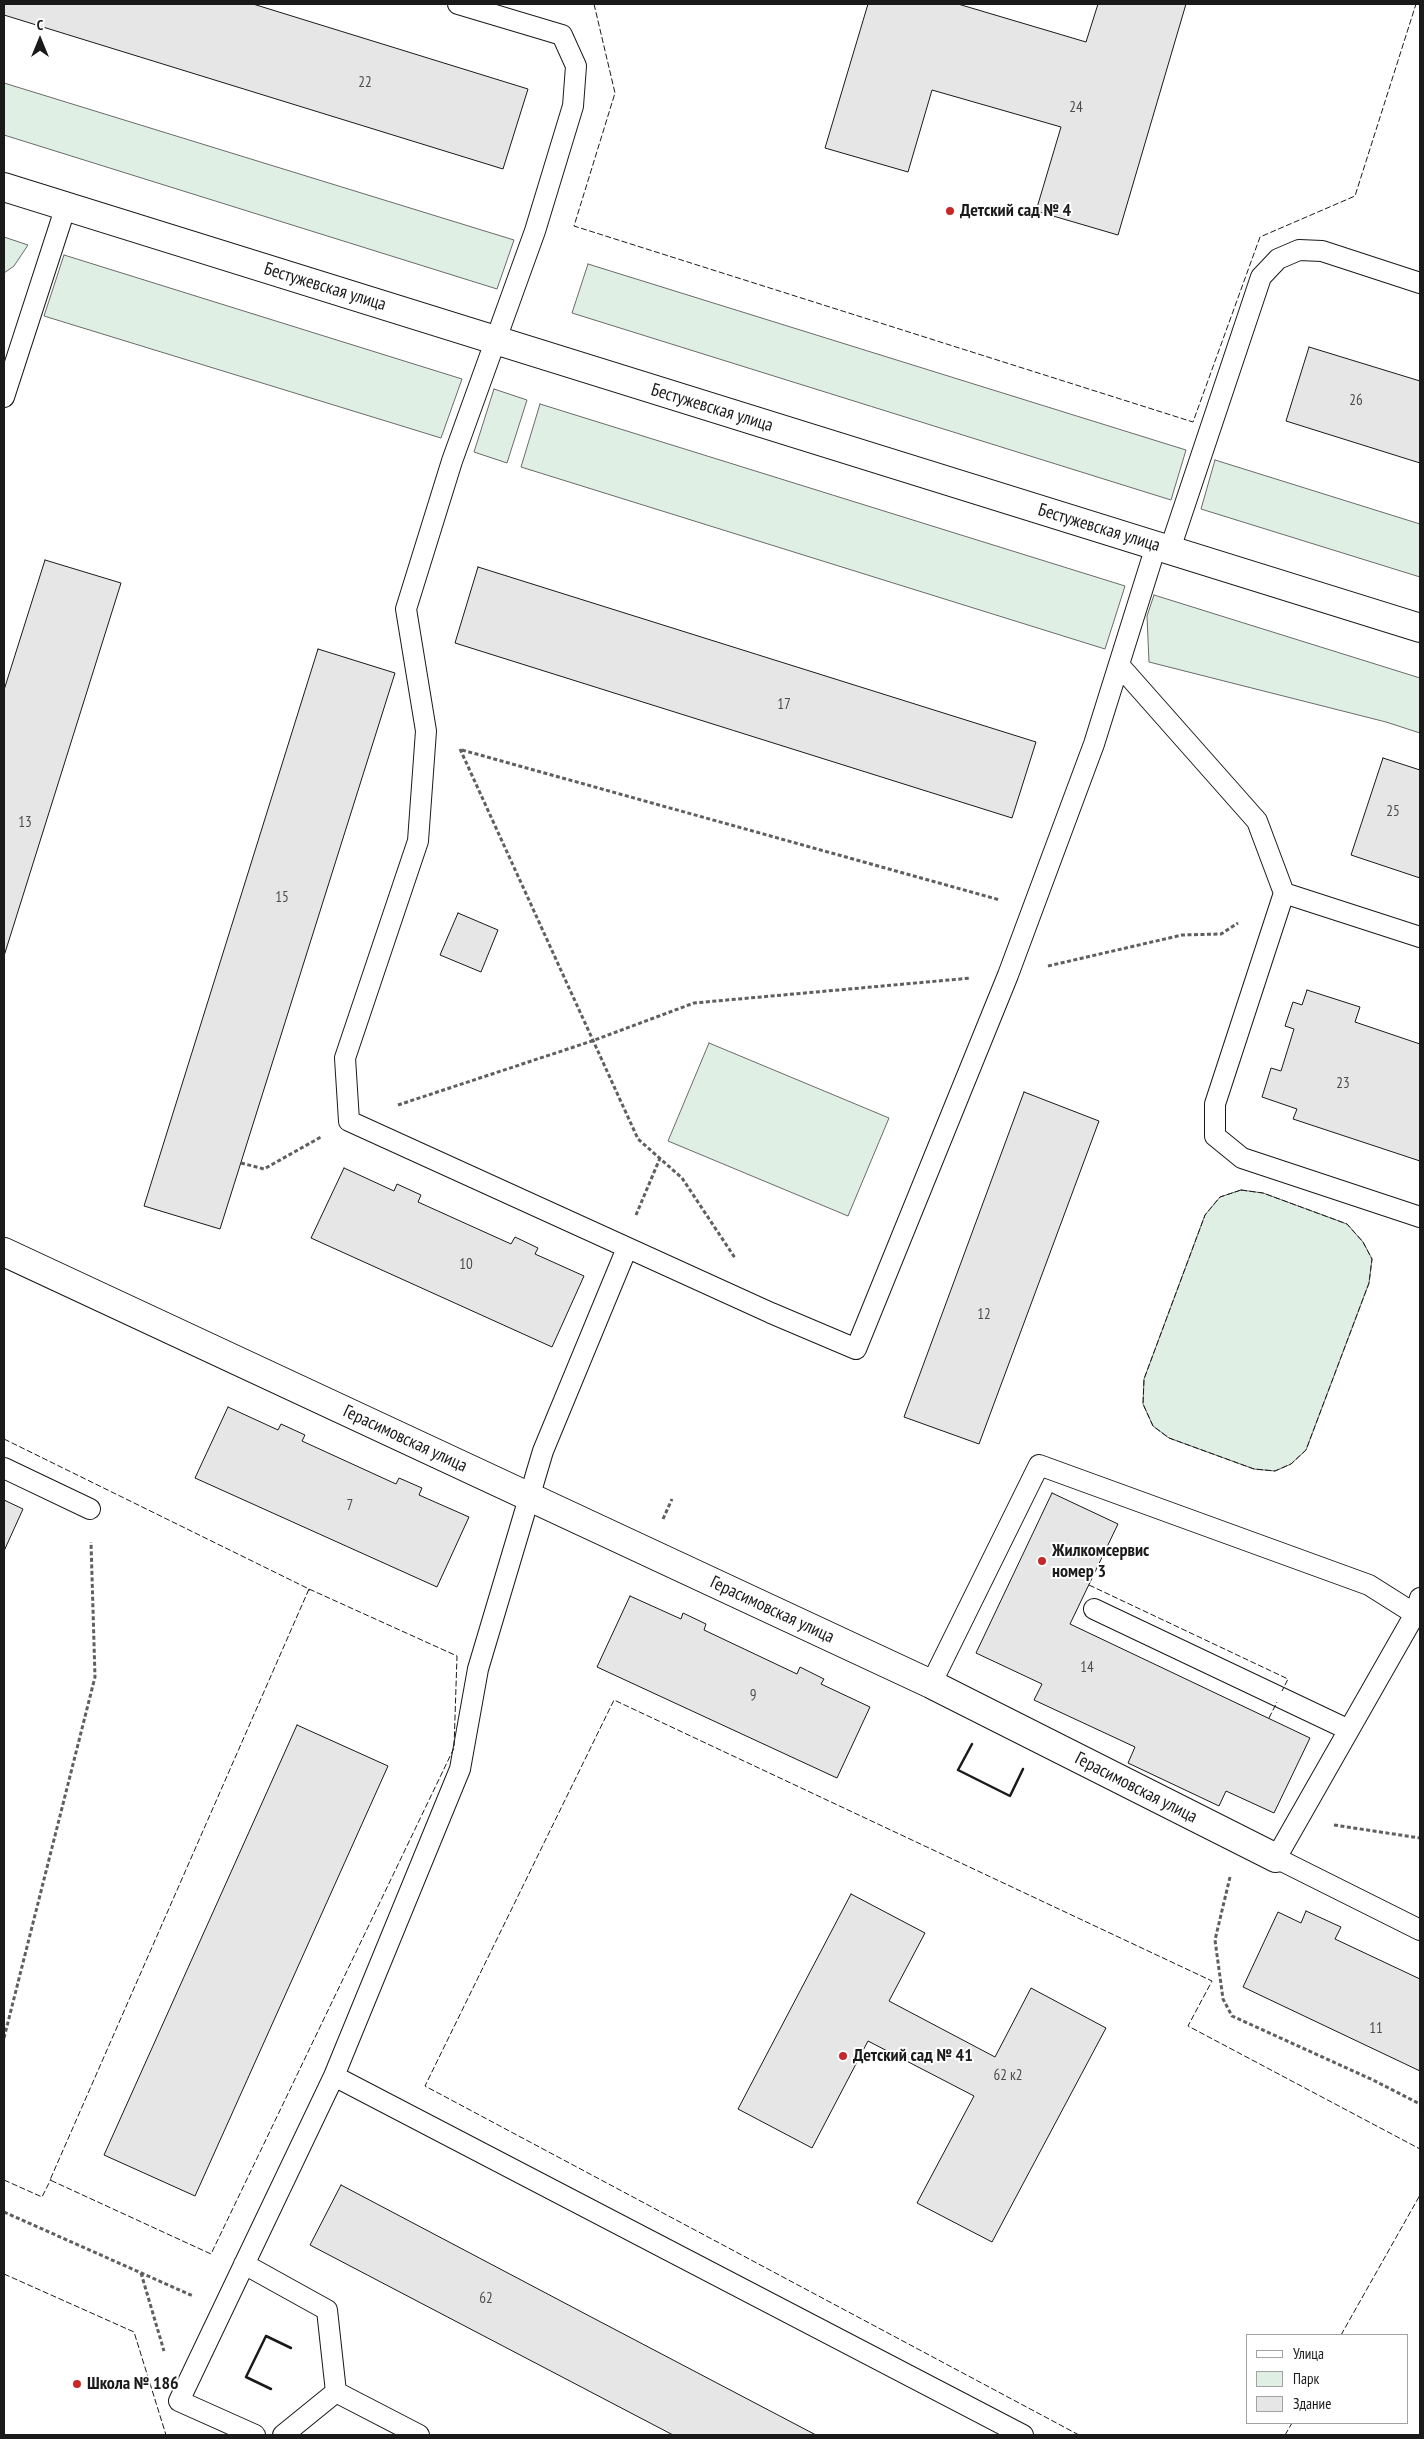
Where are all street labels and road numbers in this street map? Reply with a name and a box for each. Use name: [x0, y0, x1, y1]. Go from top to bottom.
street label: Бестужевская улица: [261, 258, 389, 316]
street label: Бестужевская улица: [648, 379, 776, 437]
street label: Бестужевская улица: [1035, 499, 1163, 557]
street label: Герасимовская улица: [340, 1401, 470, 1477]
street label: Герасимовская улица: [707, 1572, 837, 1648]
street label: Герасимовская улица: [1071, 1748, 1201, 1828]

